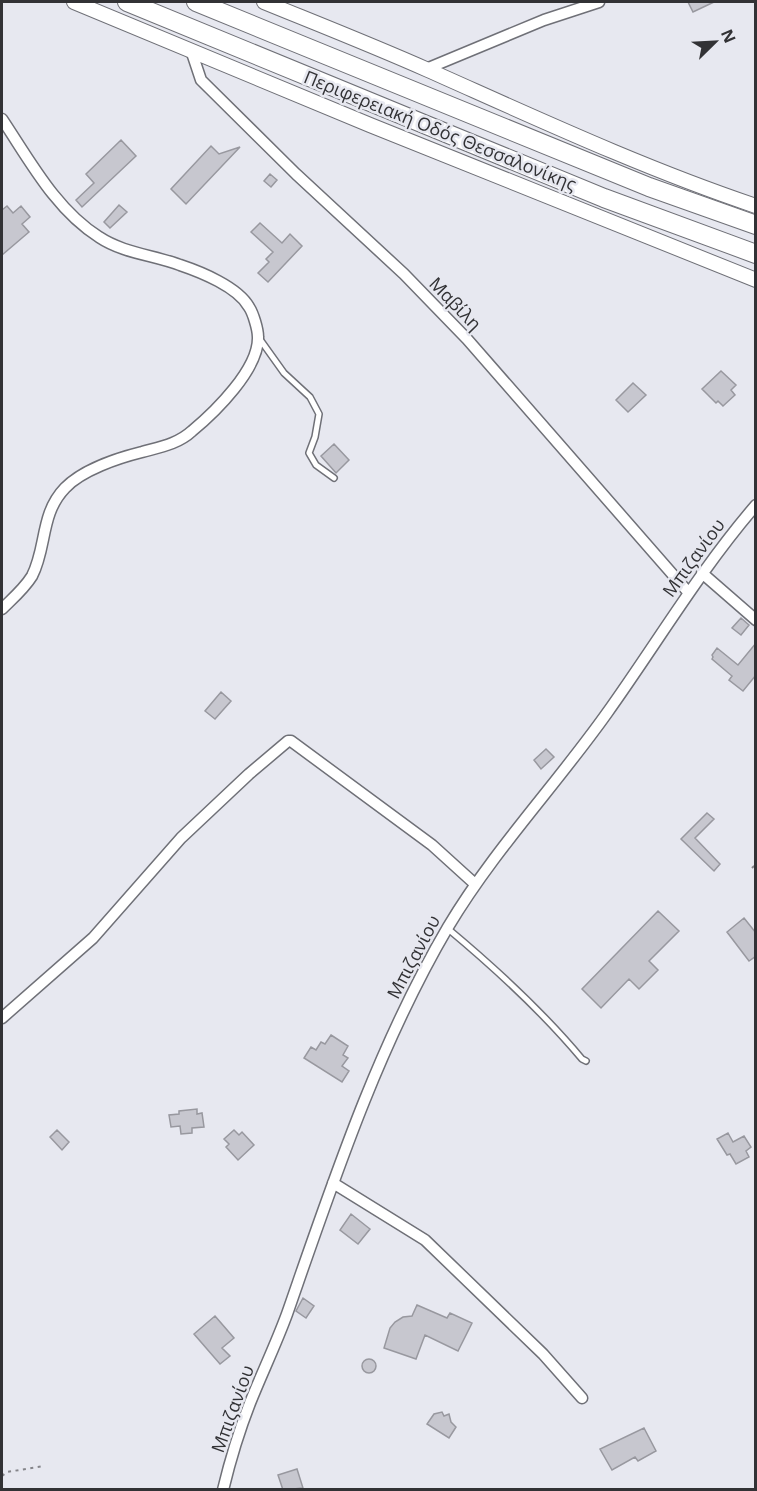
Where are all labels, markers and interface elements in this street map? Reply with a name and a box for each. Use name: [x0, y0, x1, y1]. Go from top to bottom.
north arrow: [685, 12, 745, 72]
text: N: [716, 25, 741, 46]
street label: Περιφερειακή Οδός Θεσσαλονίκης: [301, 64, 580, 196]
street label: Μαβίλη: [424, 272, 487, 335]
street label: Μπιζανίου: [657, 513, 730, 601]
street label: Μπιζανίου: [381, 911, 445, 1002]
street label: Μπιζανίου: [205, 1362, 259, 1456]

